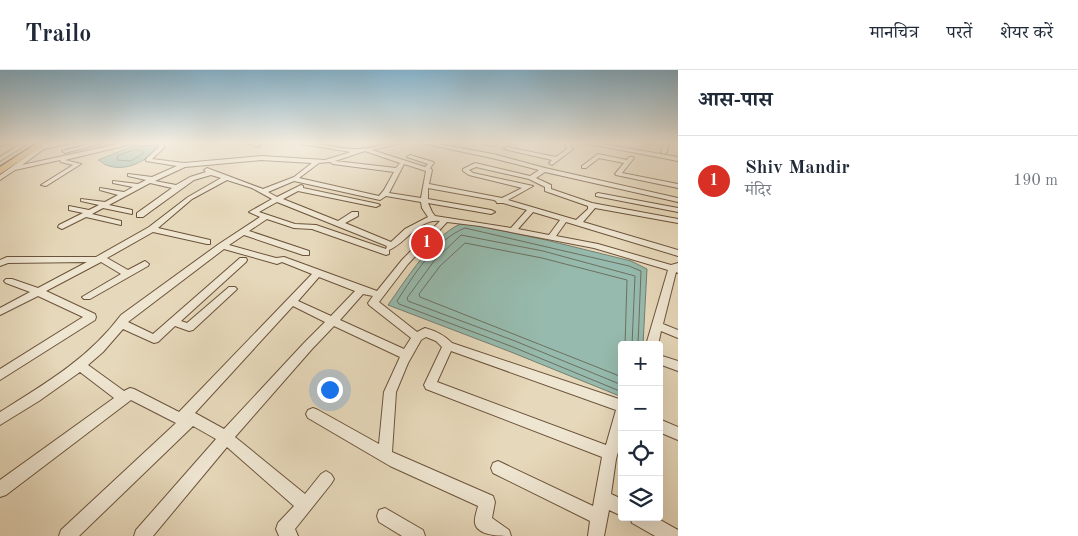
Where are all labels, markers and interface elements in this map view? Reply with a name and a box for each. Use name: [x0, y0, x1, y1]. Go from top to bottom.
text: Trailo: [25, 23, 91, 47]
text: मानचित्र: [870, 24, 919, 42]
text: परतें: [947, 24, 972, 42]
text: शेयर करें: [1000, 24, 1053, 42]
text: आस-पास: [698, 90, 773, 111]
text: Shiv Mandir: [745, 159, 850, 178]
text: 1: [709, 173, 719, 189]
text: 190 m: [1013, 173, 1058, 189]
text: मंदिर: [745, 183, 771, 199]
pin: 1: [411, 224, 443, 262]
map controls: [618, 341, 663, 521]
button: +: [618, 341, 663, 386]
your location: [317, 377, 343, 403]
button: −: [618, 386, 663, 431]
button: locate: [618, 431, 663, 476]
button: layers: [618, 476, 663, 521]

